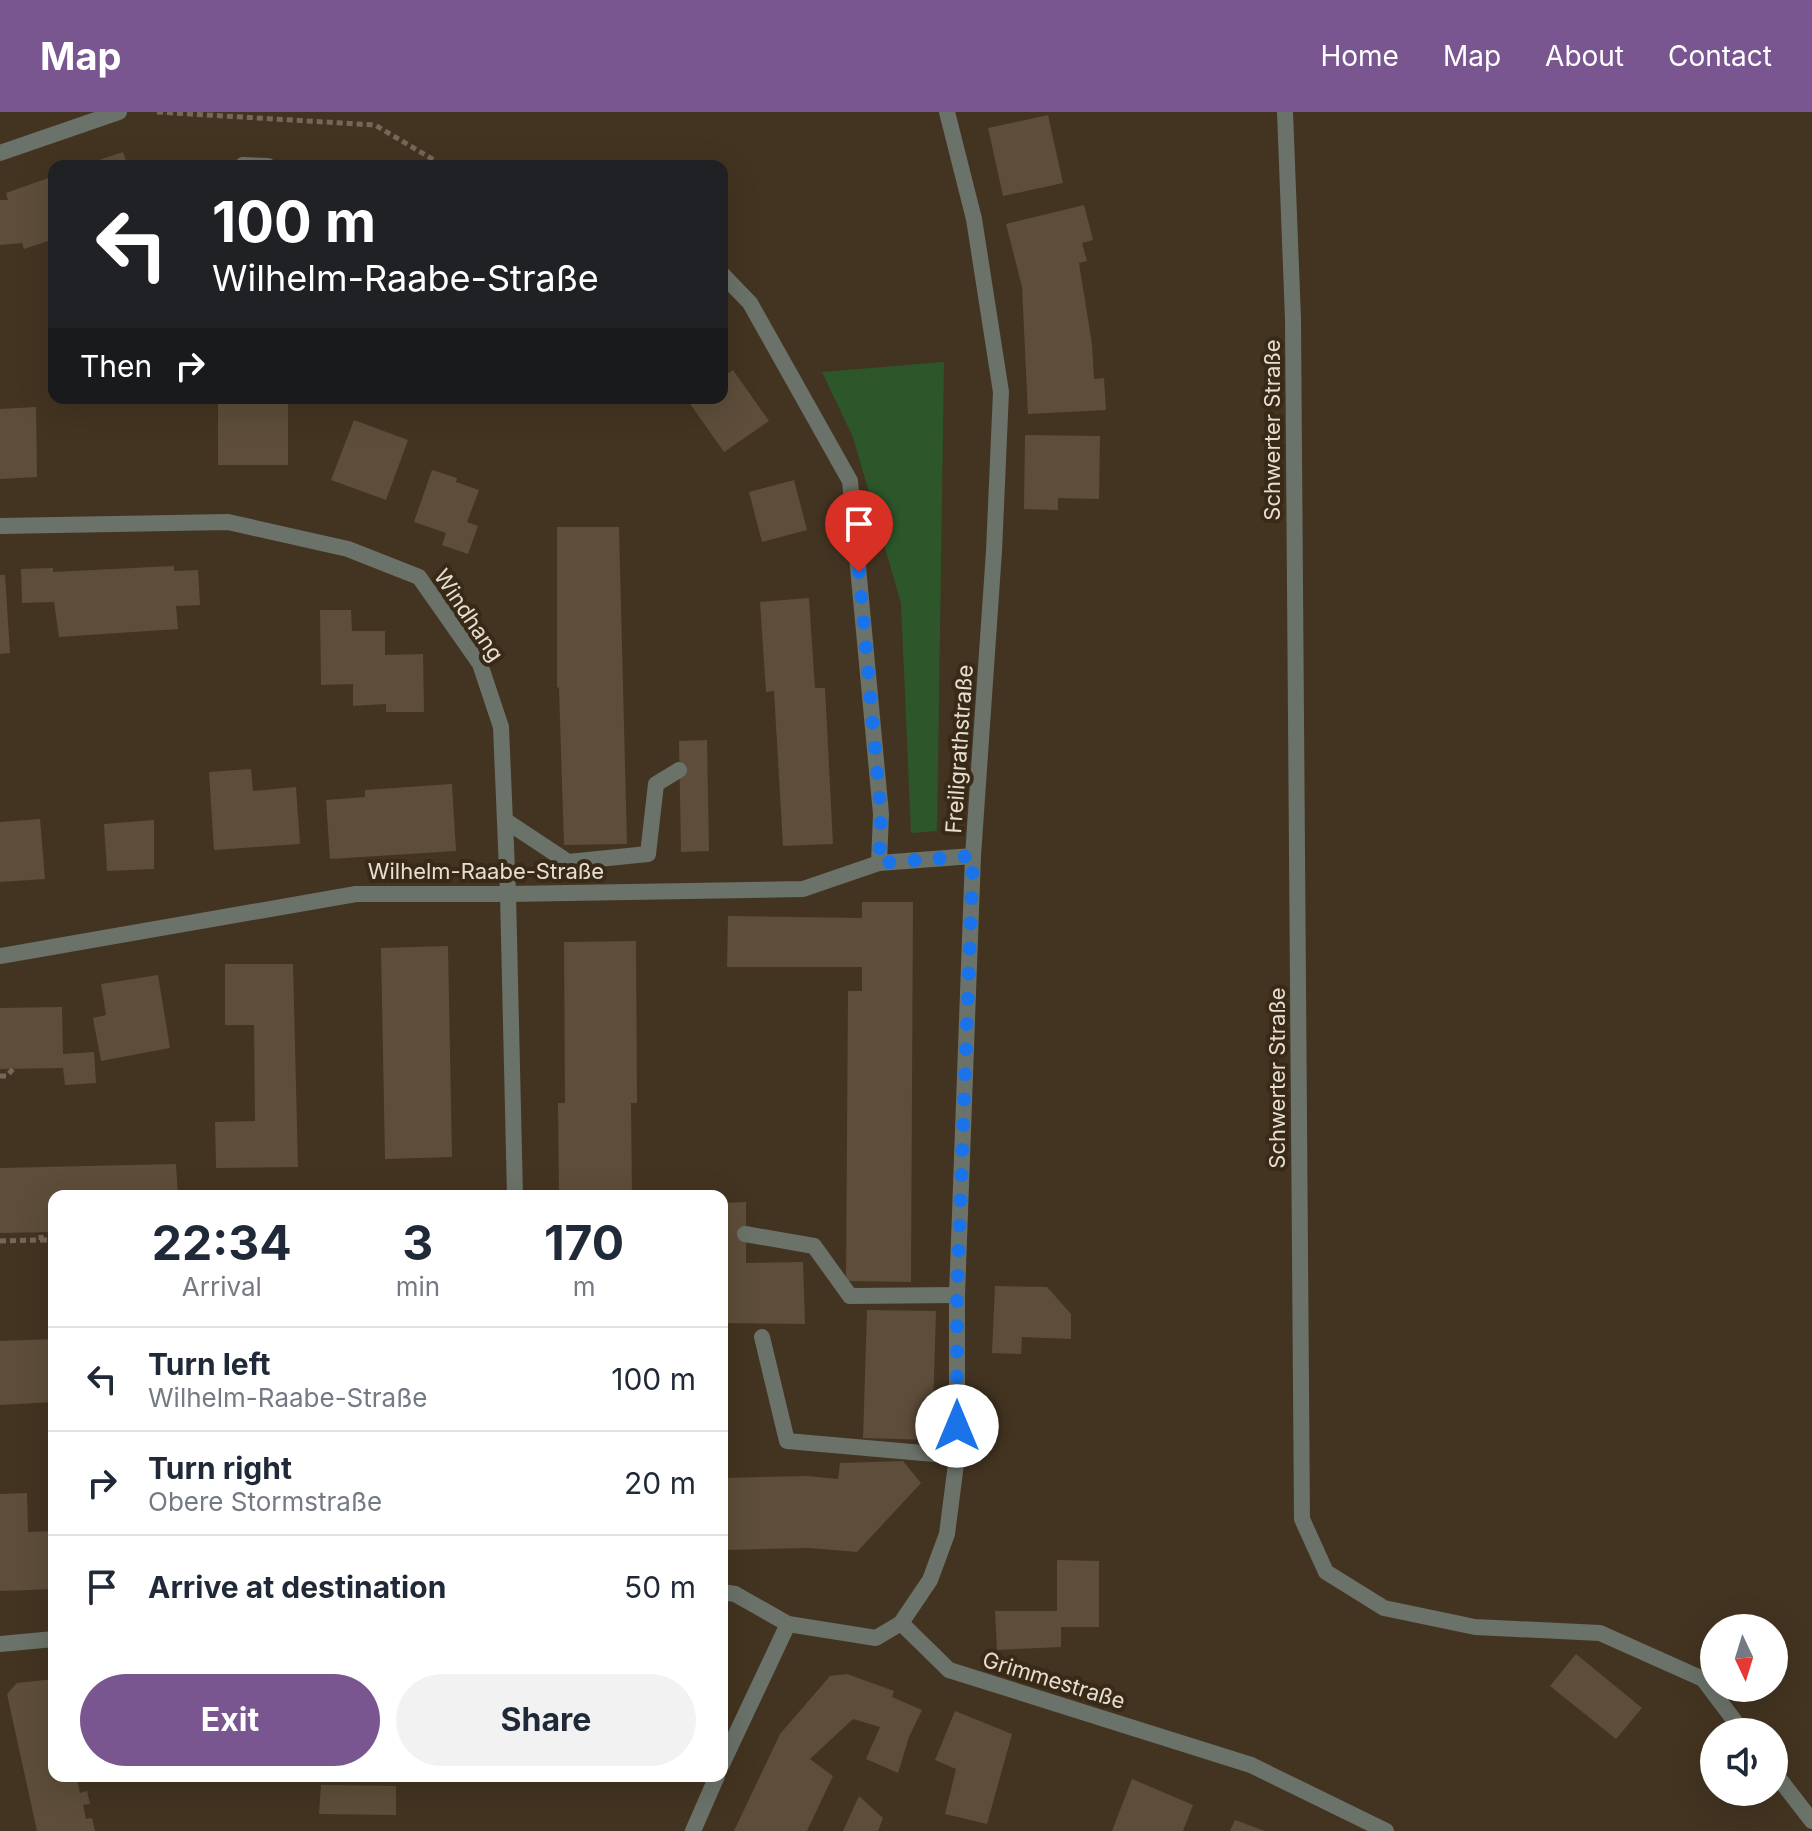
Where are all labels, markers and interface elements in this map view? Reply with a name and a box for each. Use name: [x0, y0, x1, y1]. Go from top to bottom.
text: Map: [40, 33, 121, 79]
text: Home: [1320, 39, 1399, 73]
text: Map: [1443, 39, 1501, 73]
text: About: [1545, 39, 1624, 73]
text: Contact: [1668, 39, 1772, 73]
text: 100 m: [212, 188, 376, 256]
icon: left: [80, 192, 184, 296]
text: Wilhelm-Raabe-Straße: [212, 256, 599, 300]
street label: Schwerter Straße: [1259, 339, 1285, 521]
icon: right: [168, 344, 212, 388]
text: Then: [80, 348, 152, 384]
pin: [825, 490, 893, 572]
icon: arrive: [837, 502, 881, 546]
street label: Windhang: [429, 564, 509, 666]
street label: Freiligrathstraße: [940, 664, 978, 834]
street label: Wilhelm-Raabe-Straße: [368, 858, 604, 884]
street label: Schwerter Straße: [1264, 987, 1290, 1169]
text: 22:34: [152, 1213, 292, 1272]
text: 3: [402, 1213, 433, 1272]
text: 170: [544, 1213, 624, 1272]
text: Arrival: [182, 1271, 262, 1302]
text: min: [396, 1271, 440, 1302]
text: m: [573, 1271, 595, 1302]
text: Turn left: [148, 1346, 270, 1382]
icon: left: [80, 1357, 124, 1401]
text: 100 m: [611, 1361, 696, 1397]
text: Wilhelm-Raabe-Straße: [148, 1382, 427, 1413]
position arrow: [915, 1384, 999, 1468]
text: Turn right: [148, 1450, 292, 1486]
icon: right: [80, 1461, 124, 1505]
text: 20 m: [624, 1465, 696, 1501]
text: Obere Stormstraße: [148, 1486, 382, 1517]
icon: arrive: [80, 1565, 124, 1609]
text: Arrive at destination: [148, 1569, 446, 1605]
text: 50 m: [624, 1569, 696, 1605]
north arrow: [1700, 1614, 1788, 1702]
map controls: [1700, 1614, 1788, 1806]
street label: Grimmestraße: [980, 1646, 1128, 1714]
button: Exit: [80, 1674, 380, 1766]
button: Share: [396, 1674, 696, 1766]
button: sound: [1700, 1718, 1788, 1806]

